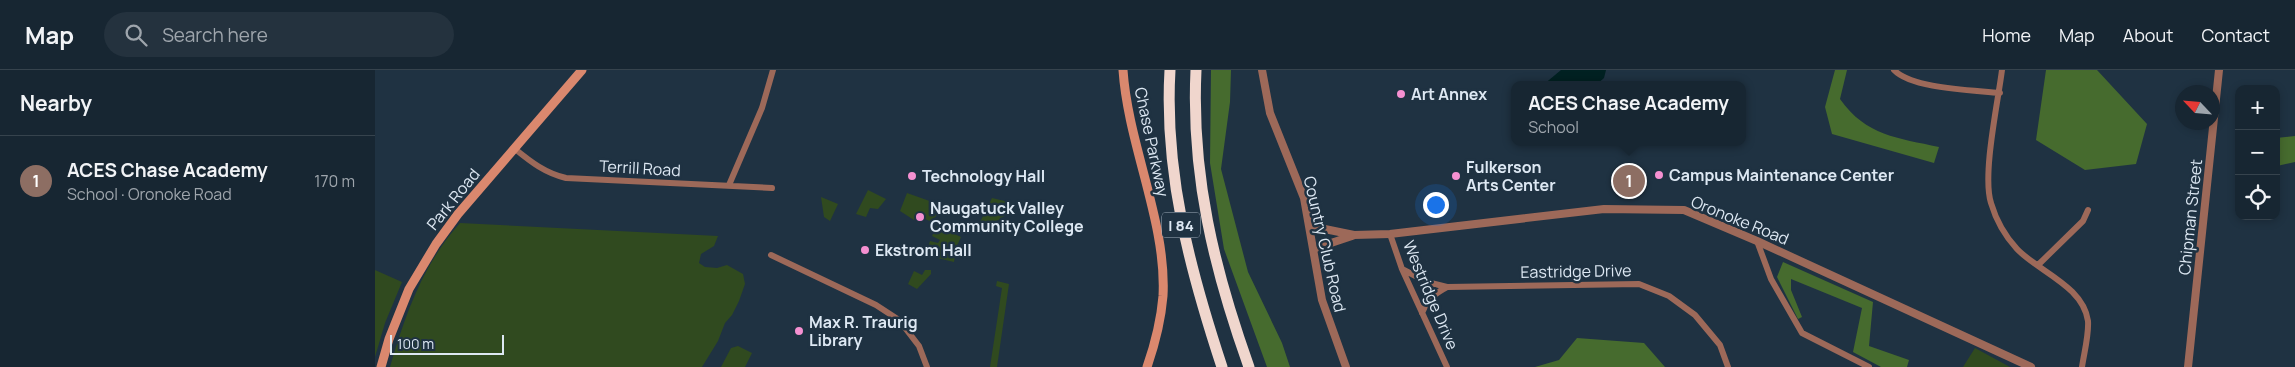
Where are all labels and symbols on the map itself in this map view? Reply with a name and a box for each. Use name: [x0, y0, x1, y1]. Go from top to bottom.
place label: Art Annex: [1411, 83, 1487, 105]
street label: Chase Parkway: [1130, 85, 1174, 199]
north arrow: [2175, 85, 2220, 130]
marker: Art Annex: [1395, 88, 1407, 100]
street label: Terrill Road: [599, 155, 681, 181]
place label: Fulkerson Arts Center: [1466, 156, 1556, 196]
street label: Chipman Street: [2173, 158, 2207, 276]
pin: 1: [1613, 162, 1645, 200]
street label: Park Road: [421, 164, 485, 234]
place label: Campus Maintenance Center: [1669, 164, 1894, 186]
place label: Technology Hall: [922, 165, 1045, 187]
marker: Campus Maintenance Center: [1653, 169, 1665, 181]
marker: Technology Hall: [906, 170, 918, 182]
marker: Fulkerson Arts Center: [1450, 170, 1462, 182]
street label: Country Club Road: [1299, 174, 1351, 314]
street label: Oronoke Road: [1688, 190, 1792, 250]
your location: [1423, 192, 1449, 218]
place label: Naugatuck Valley Community College: [930, 197, 1084, 237]
marker: Naugatuck Valley Community College: [914, 211, 926, 223]
road number: I 84: [1162, 212, 1200, 238]
street label: Westridge Drive: [1398, 237, 1464, 353]
place label: Ekstrom Hall: [875, 239, 972, 261]
marker: Ekstrom Hall: [859, 244, 871, 256]
street label: Eastridge Drive: [1520, 259, 1632, 283]
place label: Max R. Traurig Library: [809, 311, 918, 351]
marker: Max R. Traurig Library: [793, 325, 805, 337]
scale bar: [390, 332, 504, 355]

